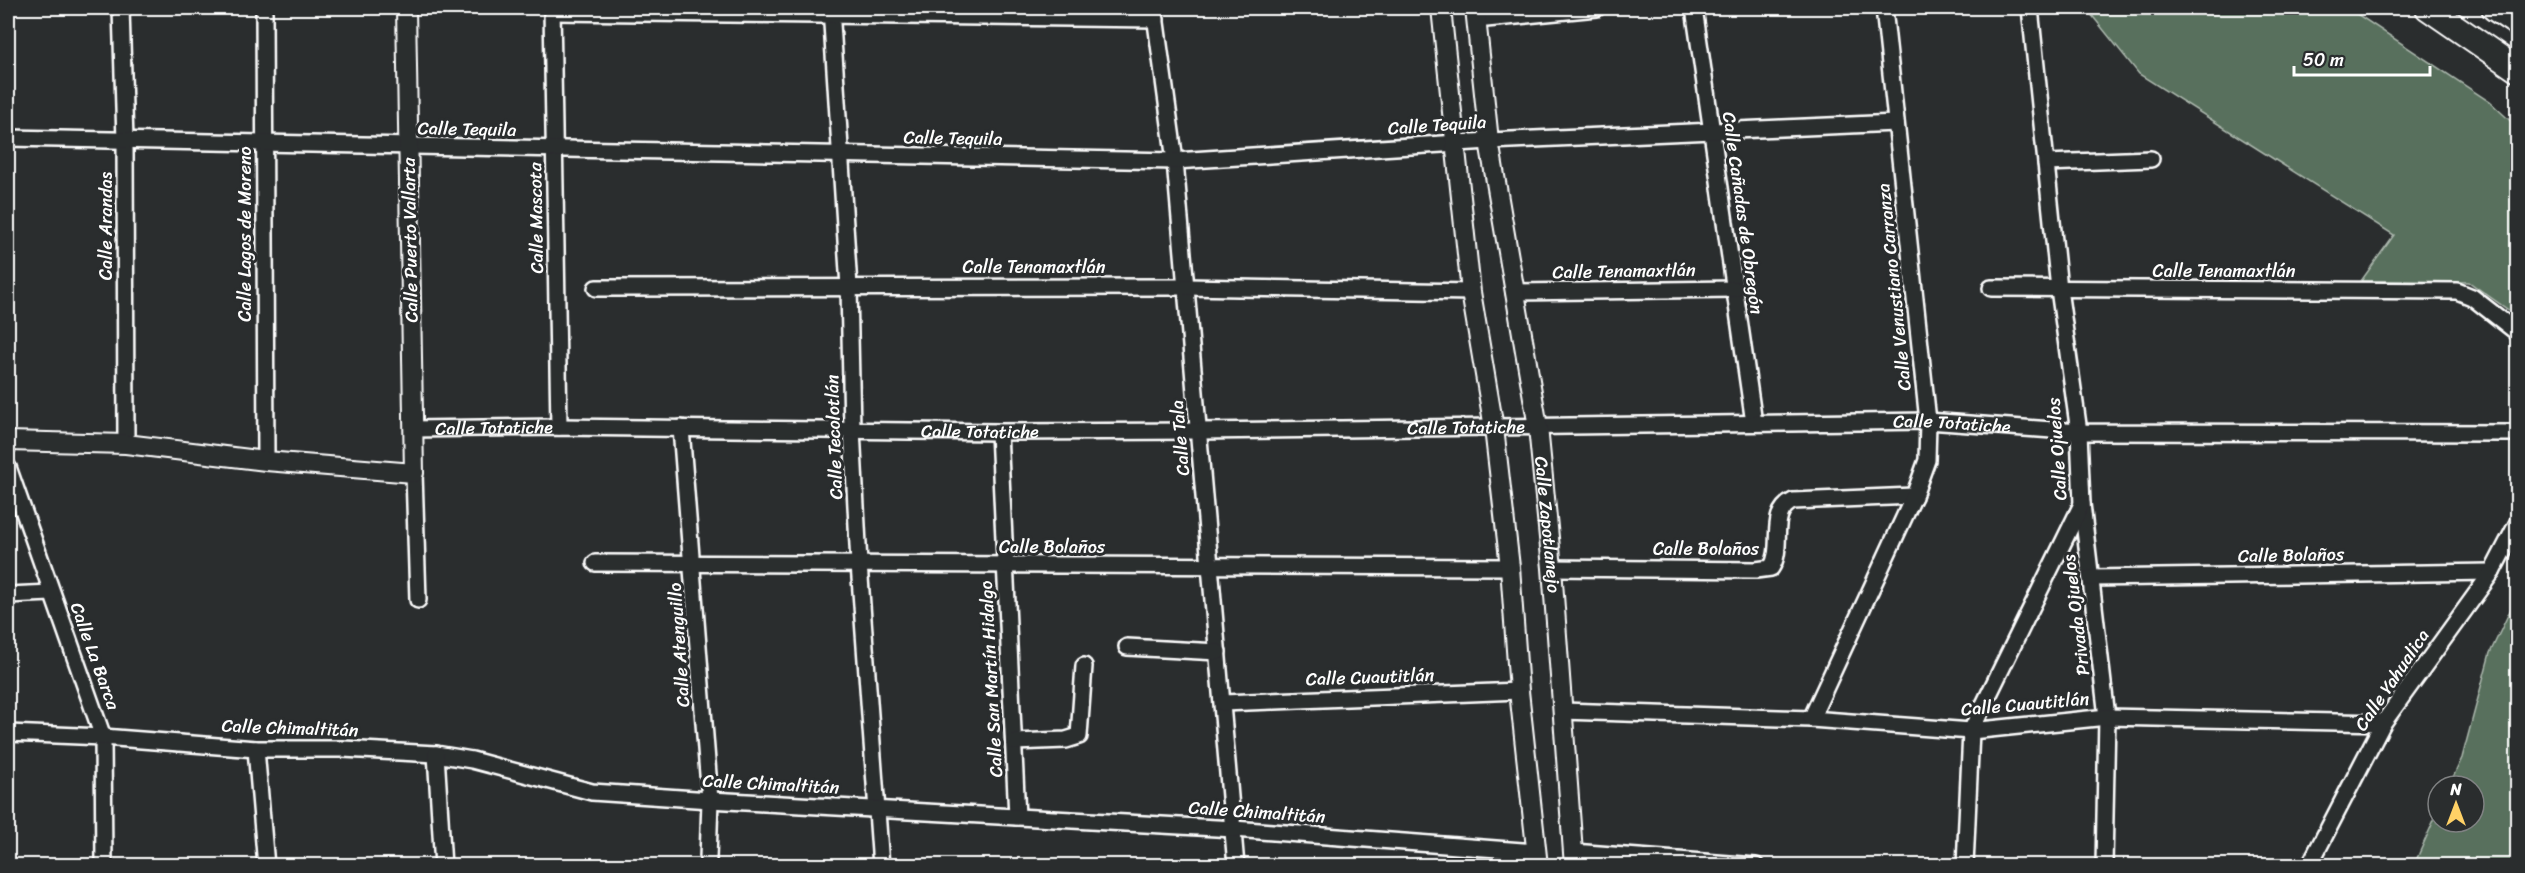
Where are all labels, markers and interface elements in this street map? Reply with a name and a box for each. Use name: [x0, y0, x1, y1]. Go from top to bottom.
scale bar: [2294, 39, 2430, 77]
text: 50 m: [2303, 44, 2344, 76]
street label: Calle Tequila: [1387, 106, 1487, 144]
street label: Calle Cañadas de Obregón: [1713, 110, 1773, 316]
street label: Calle Tequila: [417, 112, 517, 146]
street label: Calle Tequila: [903, 121, 1003, 155]
street label: Calle Lagos de Moreno: [229, 146, 261, 322]
street label: Calle Puerto Vallarta: [393, 156, 427, 323]
street label: Calle Mascota: [519, 161, 553, 274]
street label: Calle Arandas: [90, 171, 122, 280]
street label: Calle Venustiano Carranza: [1867, 182, 1921, 392]
street label: Calle Tenamaxtlán: [962, 251, 1106, 283]
street label: Calle Tenamaxtlán: [1552, 254, 1696, 288]
street label: Calle Tenamaxtlán: [2152, 255, 2296, 287]
street label: Calle Tecolotlán: [816, 374, 852, 500]
street label: Calle Ojuelos: [2037, 396, 2077, 501]
street label: Calle Tala: [1161, 399, 1199, 477]
street label: Calle Totatiche: [1893, 405, 2012, 443]
street label: Calle Totatiche: [435, 411, 553, 445]
street label: Calle Totatiche: [1407, 411, 1525, 444]
street label: Calle Totatiche: [921, 415, 1039, 448]
street label: Calle Zapotlanejo: [1525, 455, 1570, 594]
street label: Calle Bolaños: [999, 531, 1106, 563]
street label: Calle Bolaños: [1653, 533, 1760, 565]
street label: Calle Bolaños: [2238, 538, 2345, 572]
street label: Privada Ojuelos: [2053, 552, 2099, 677]
street label: Calle San Martín Hidalgo: [970, 580, 1012, 778]
street label: Calle Atenguillo: [659, 582, 699, 708]
street label: Calle La Barca: [61, 598, 130, 715]
street label: Calle Yahualica: [2346, 622, 2438, 738]
street label: Calle Cuautitlán: [1305, 659, 1435, 695]
street label: Calle Cuautitlán: [1960, 682, 2091, 726]
street label: Calle Chimaltitán: [221, 710, 359, 746]
street label: Calle Chimaltitán: [702, 764, 840, 804]
north arrow: [2426, 774, 2486, 834]
text: N: [2449, 775, 2462, 804]
street label: Calle Chimaltitán: [1188, 791, 1327, 833]

